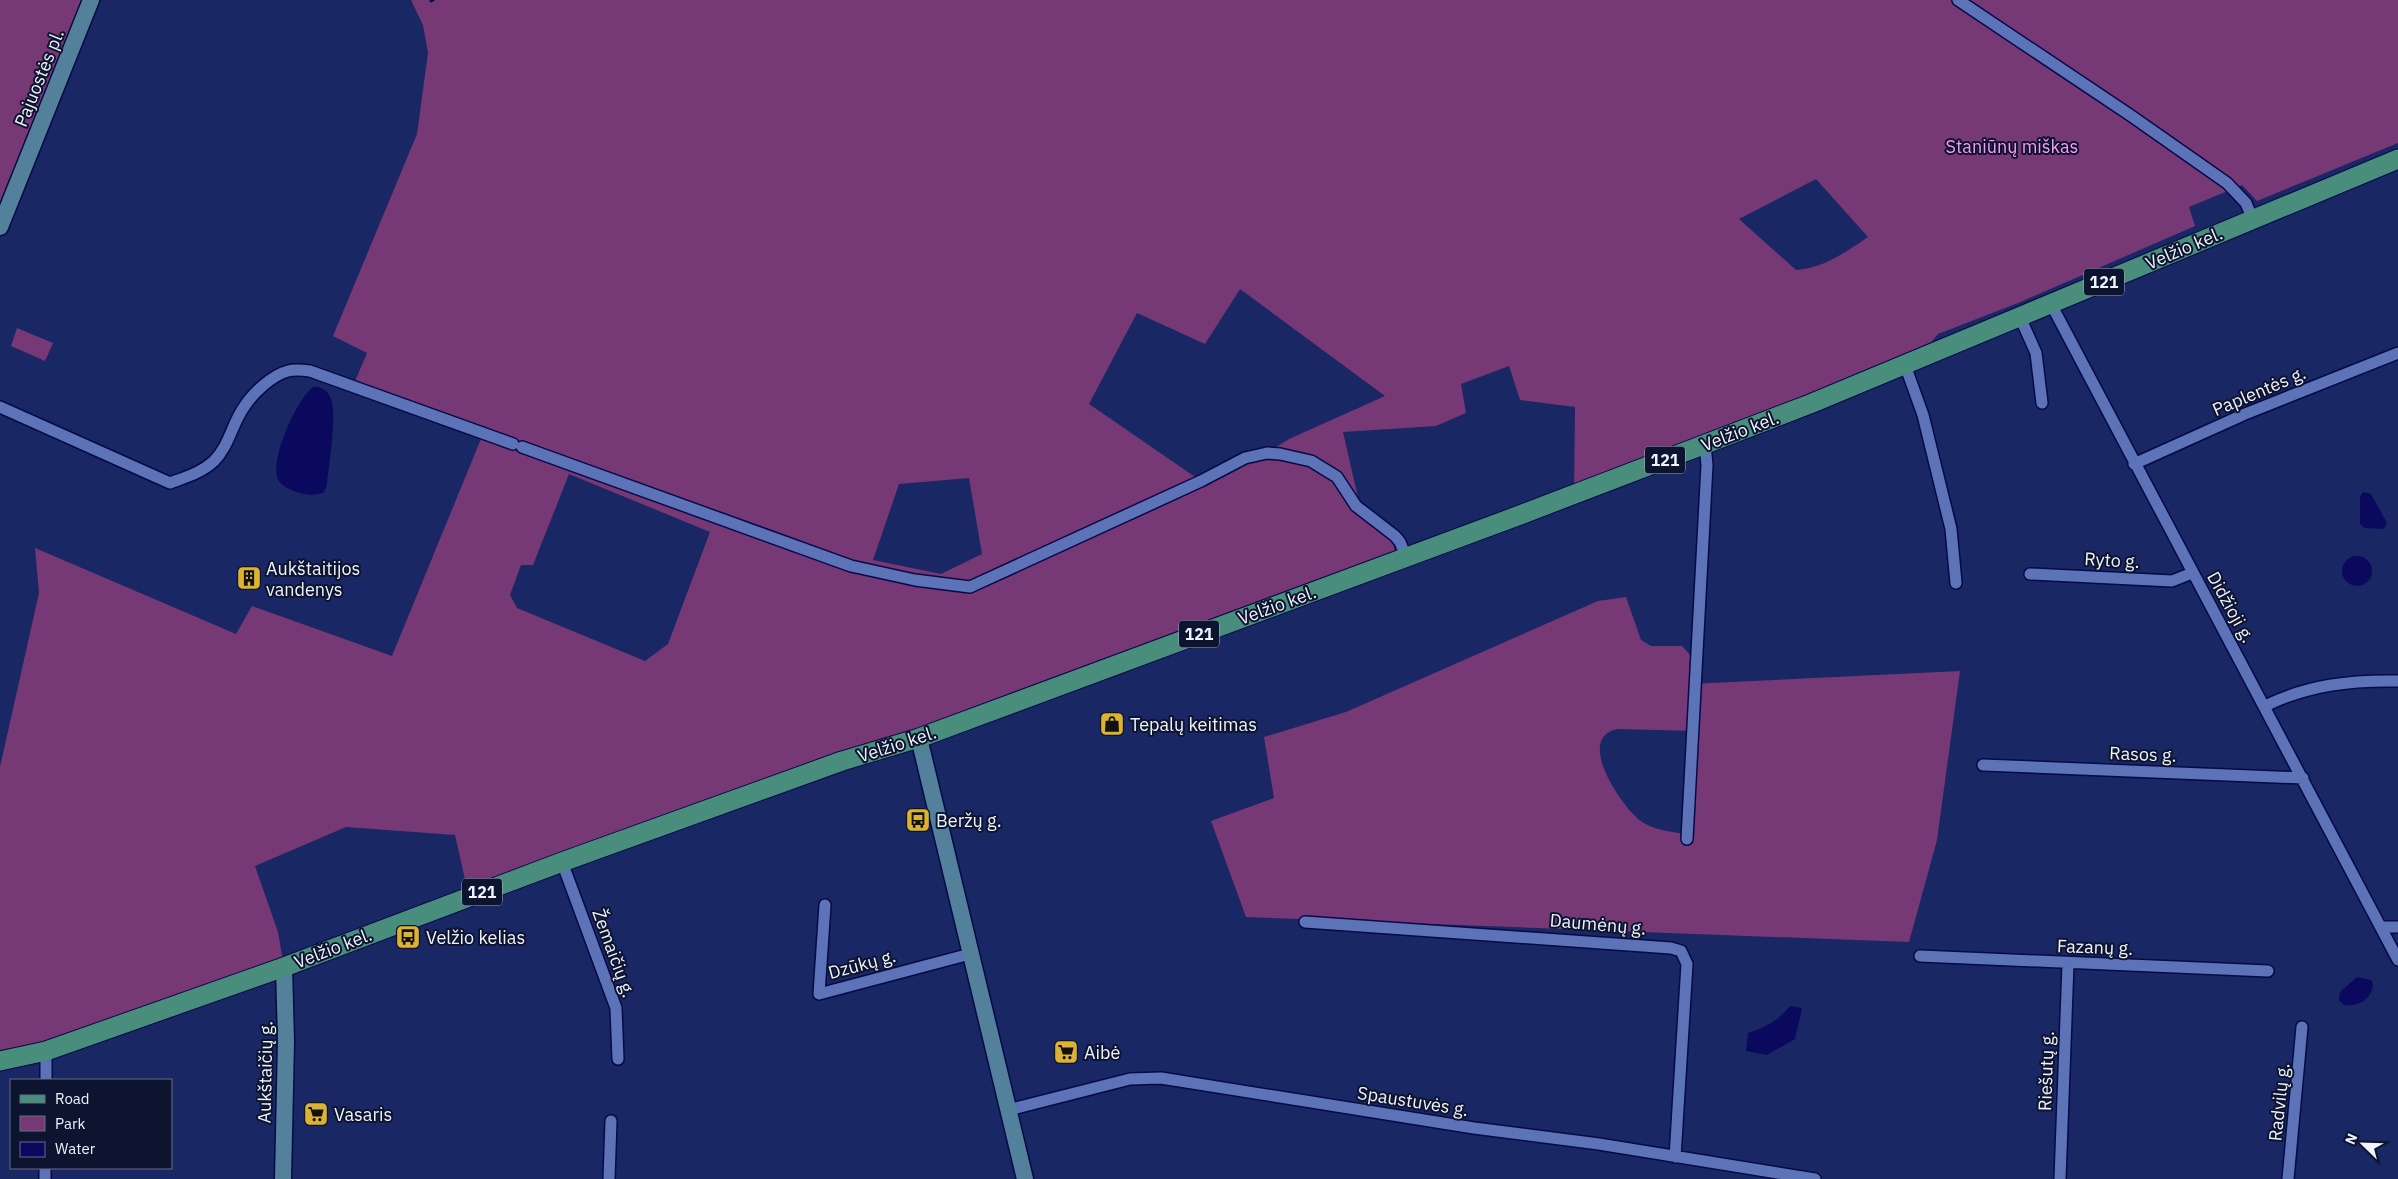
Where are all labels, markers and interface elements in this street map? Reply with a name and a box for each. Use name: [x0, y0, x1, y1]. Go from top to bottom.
street label: Pajuostės pl.: [9, 26, 69, 130]
park label: Staniūnų miškas: [1946, 135, 2078, 158]
street label: Velžio kel.: [2142, 222, 2226, 274]
road number: 121: [2084, 268, 2124, 296]
street label: Paplentės g.: [2209, 361, 2309, 421]
street label: Velžio kel.: [1698, 406, 1782, 456]
road number: 121: [1645, 446, 1685, 474]
street label: Ryto g.: [2084, 547, 2140, 573]
place label: Aukštaitijos vandenys: [266, 557, 360, 601]
building icon: Aukštaitijos vandenys: [236, 565, 262, 591]
street label: Didžioji g.: [2202, 567, 2260, 647]
street label: Velžio kel.: [1235, 580, 1319, 630]
road number: 121: [1179, 620, 1219, 648]
shop icon: Tepalų keitimas: [1099, 711, 1125, 737]
place label: Tepalų keitimas: [1130, 713, 1257, 736]
street label: Velžio kel.: [855, 720, 939, 768]
street label: Rasos g.: [2109, 741, 2177, 767]
bus stop icon: Beržų g.: [905, 807, 931, 833]
place label: Beržų g.: [936, 809, 1002, 832]
road number: 121: [462, 879, 502, 906]
street label: Žemaičių g.: [587, 906, 641, 1000]
street label: Daumėnų g.: [1549, 908, 1647, 940]
street label: Velžio kel.: [291, 923, 375, 973]
bus stop icon: Velžio kelias: [395, 924, 421, 950]
place label: Velžio kelias: [426, 926, 525, 949]
street label: Fazanų g.: [2056, 934, 2134, 960]
street label: Dzūkų g.: [826, 944, 898, 984]
street label: Aukštaičių g.: [253, 1020, 277, 1124]
street label: Riešutų g.: [2033, 1030, 2059, 1112]
supermarket icon: Aibė: [1053, 1039, 1079, 1065]
place label: Aibė: [1084, 1041, 1120, 1064]
street label: Radvilų g.: [2263, 1062, 2295, 1142]
legend: [10, 1079, 172, 1169]
street label: Spaustuvės g.: [1356, 1081, 1470, 1121]
text: Road: [55, 1089, 90, 1108]
supermarket icon: Vasaris: [303, 1101, 329, 1127]
place label: Vasaris: [334, 1103, 392, 1126]
text: Park: [55, 1114, 85, 1133]
north arrow: [2338, 1119, 2388, 1169]
text: N: [2341, 1131, 2361, 1147]
text: Water: [55, 1139, 96, 1158]

